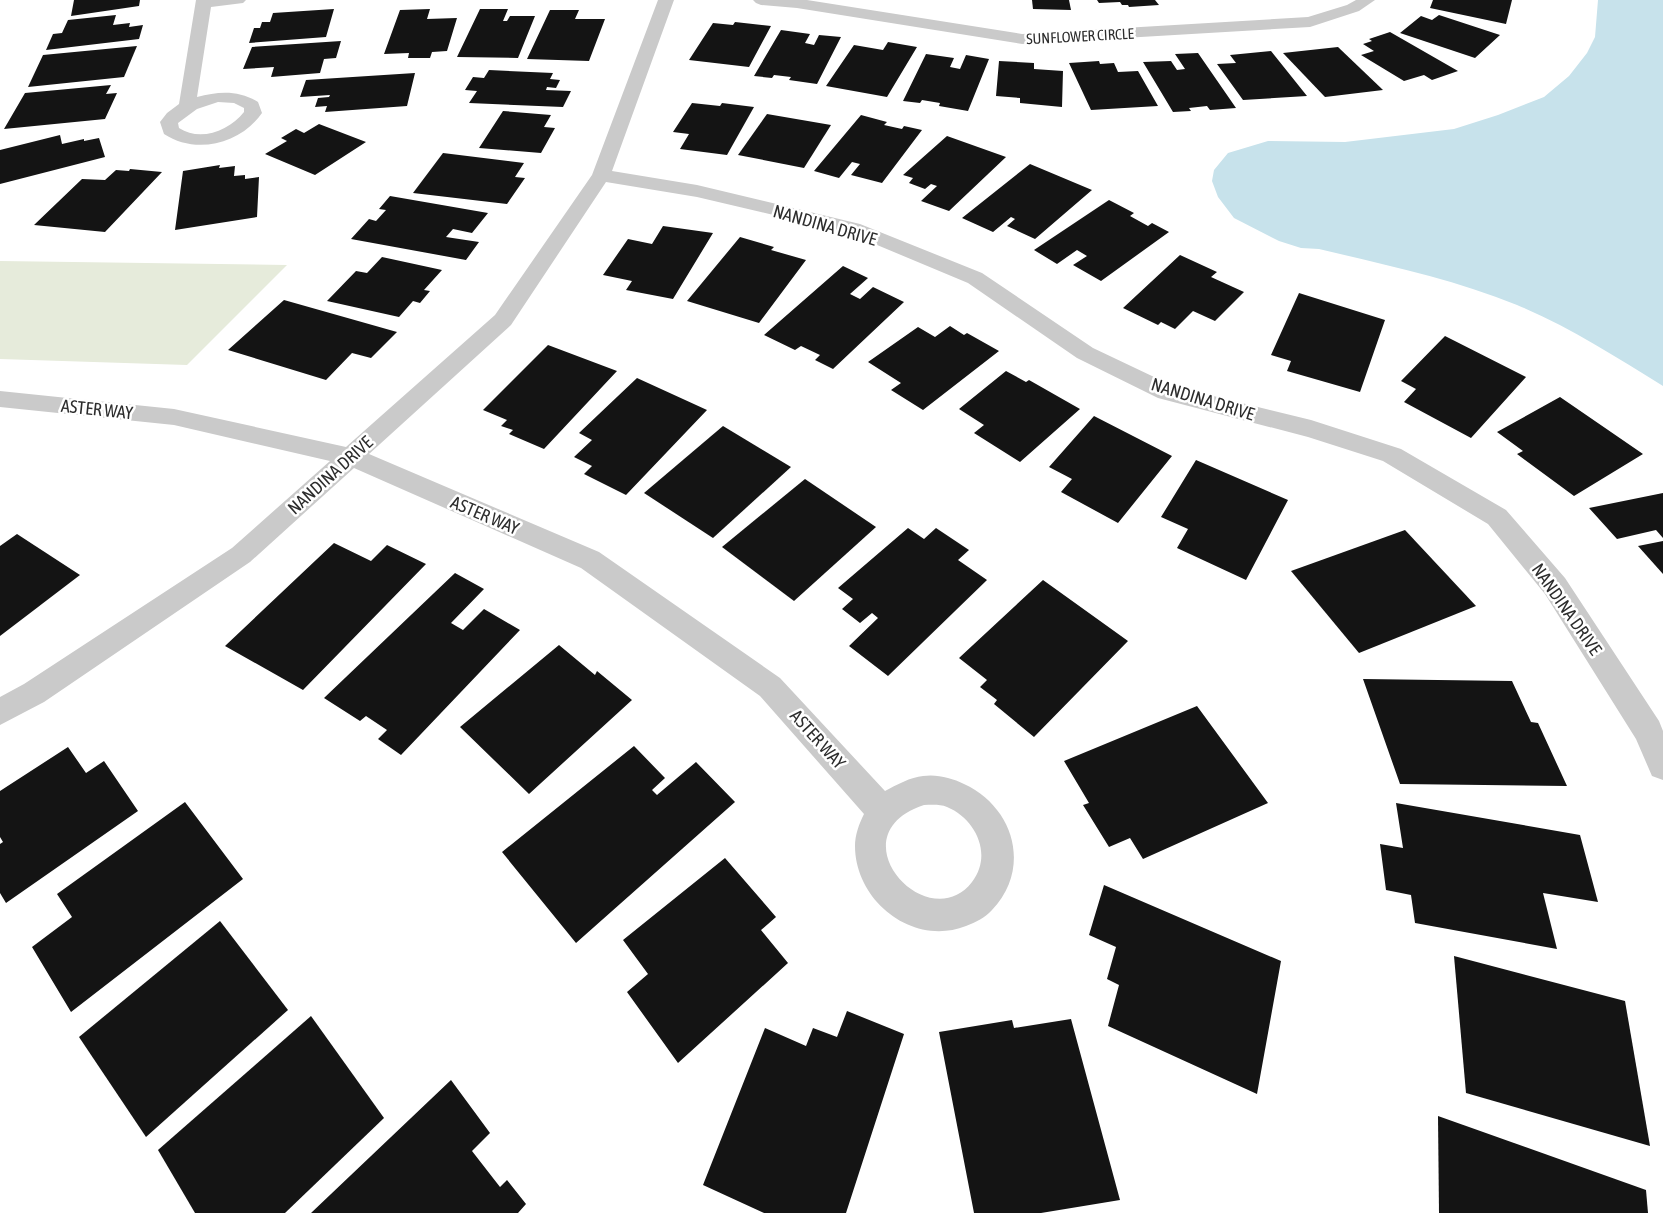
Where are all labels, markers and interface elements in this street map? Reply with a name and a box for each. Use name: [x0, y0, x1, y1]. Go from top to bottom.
street label: SUNFLOWER CIRCLE: [1026, 25, 1135, 47]
street label: NANDINA DRIVE: [771, 200, 880, 250]
street label: NANDINA DRIVE: [1149, 373, 1257, 425]
street label: ASTER WAY: [60, 395, 134, 423]
street label: NANDINA DRIVE: [283, 431, 377, 519]
street label: ASTER WAY: [448, 491, 522, 539]
street label: NANDINA DRIVE: [1528, 559, 1606, 659]
street label: ASTER WAY: [786, 705, 850, 773]

